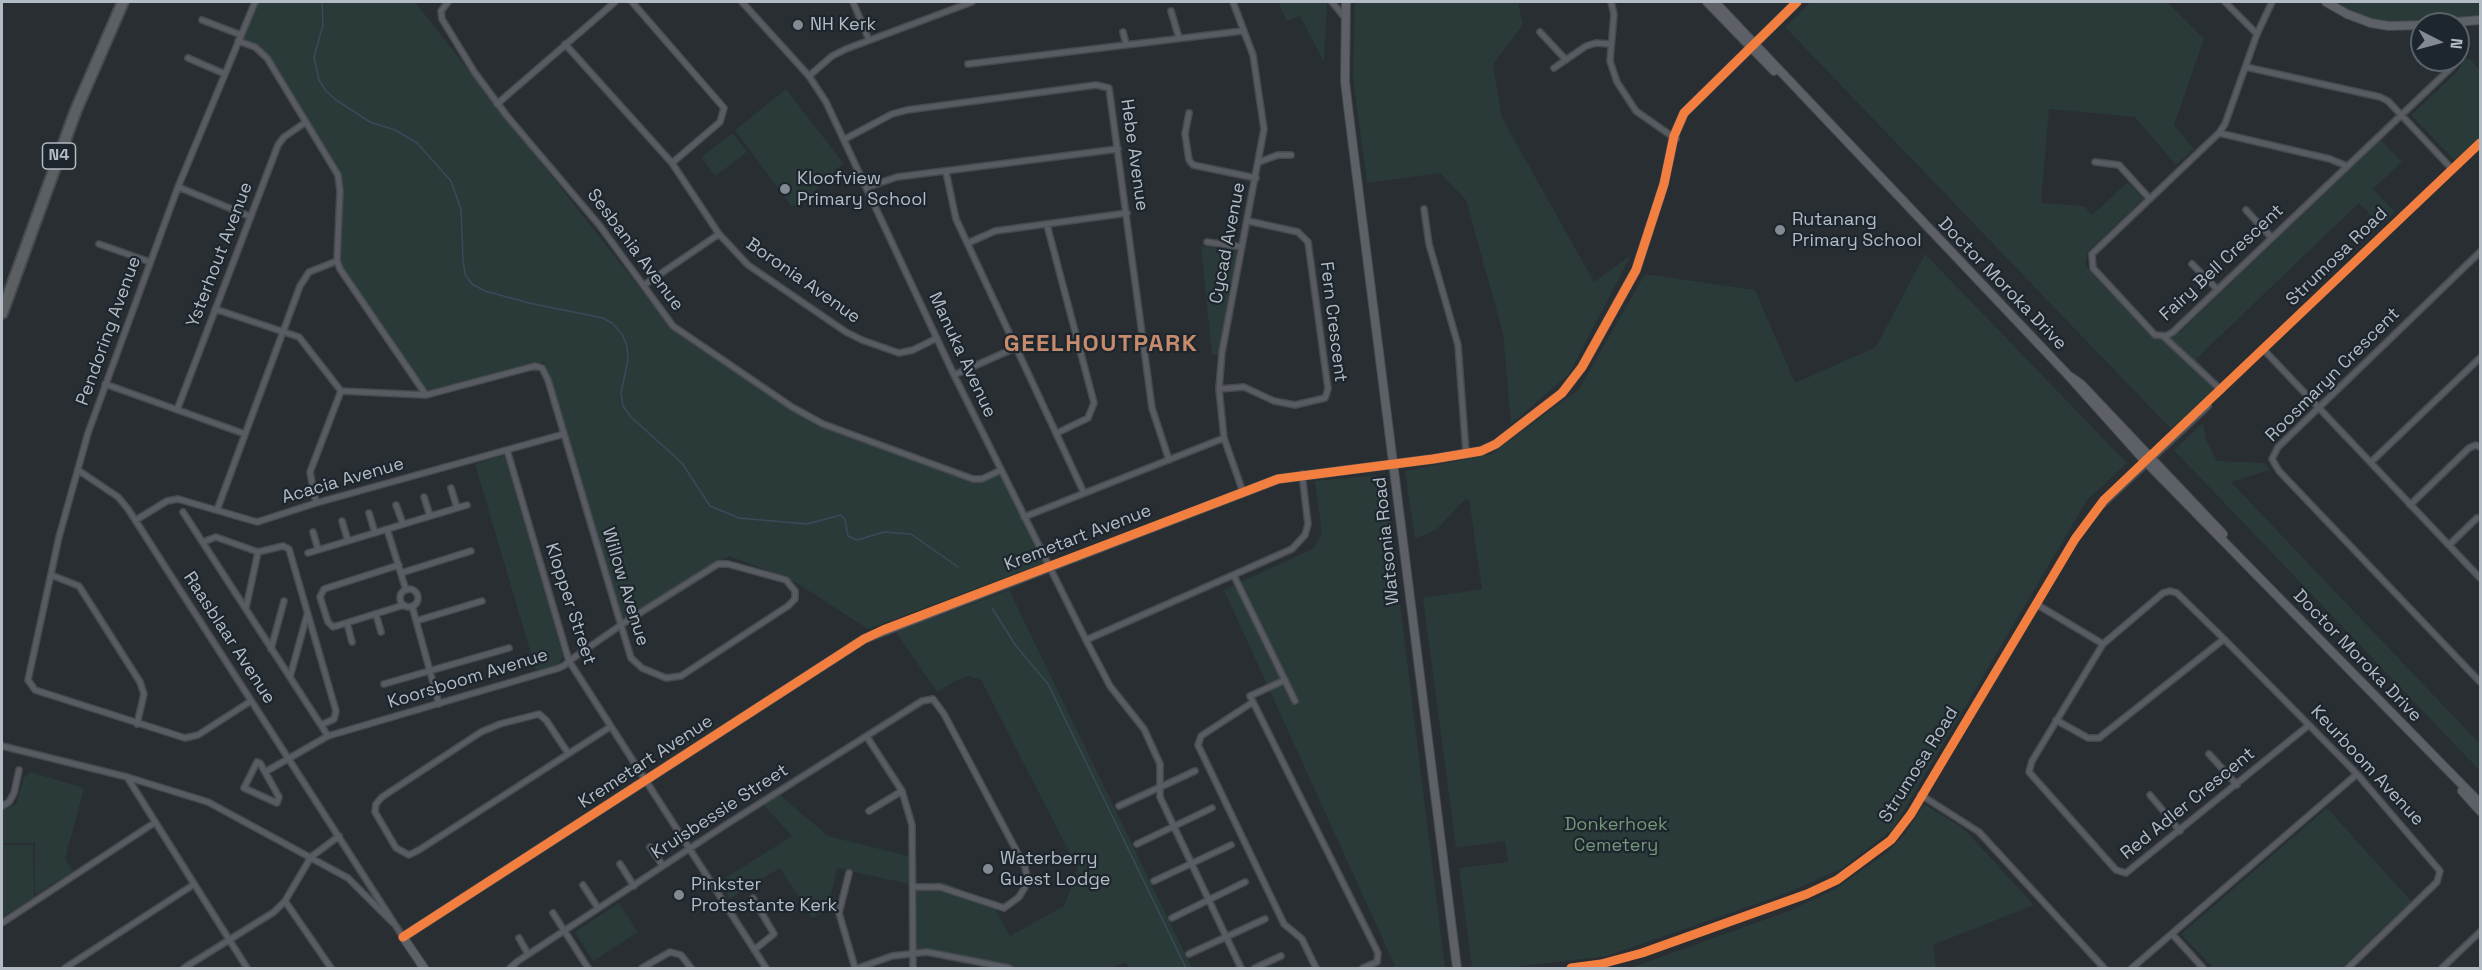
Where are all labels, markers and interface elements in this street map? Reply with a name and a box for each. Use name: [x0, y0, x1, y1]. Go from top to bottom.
north arrow: [2410, 12, 2470, 72]
place label: NH Kerk: [810, 14, 876, 36]
marker: NH Kerk: [791, 18, 805, 32]
text: N: [2445, 37, 2467, 50]
street label: Hebe Avenue: [1115, 98, 1153, 212]
road number: N4: [42, 143, 76, 169]
place label: Kloofview Primary School: [797, 168, 927, 210]
street label: Ysterhout Avenue: [182, 179, 258, 331]
street label: Cycad Avenue: [1206, 180, 1250, 306]
marker: Kloofview Primary School: [778, 182, 792, 196]
street label: Sesbania Avenue: [582, 185, 688, 315]
street label: Fairy Bell Crescent: [2156, 200, 2288, 326]
street label: Strumosa Road: [2282, 203, 2392, 311]
place label: Rutanang Primary School: [1792, 209, 1922, 252]
street label: Doctor Moroka Drive: [1933, 213, 2071, 355]
marker: Rutanang Primary School: [1773, 223, 1787, 237]
street label: Boronia Avenue: [742, 234, 864, 328]
street label: Pendoring Avenue: [72, 254, 146, 408]
street label: Fern Crescent: [1315, 260, 1351, 384]
street label: Manuka Avenue: [924, 289, 1000, 421]
street label: Roosmaryn Crescent: [2261, 303, 2405, 447]
district label: GEELHOUTPARK: [1004, 330, 1198, 358]
street label: Acacia Avenue: [279, 453, 407, 509]
street label: Watsonia Road: [1370, 476, 1404, 606]
street label: Kremetart Avenue: [1001, 500, 1155, 576]
street label: Willow Avenue: [597, 525, 653, 649]
street label: Klopper Street: [540, 540, 600, 668]
street label: Raasblaar Avenue: [178, 568, 280, 708]
street label: Doctor Moroka Drive: [2288, 585, 2426, 727]
street label: Koorsboom Avenue: [385, 644, 551, 714]
street label: Keurboom Avenue: [2306, 701, 2428, 831]
street label: Strumosa Road: [1875, 703, 1963, 827]
street label: Kremetart Avenue: [575, 711, 717, 813]
street label: Red Adler Crescent: [2117, 743, 2259, 865]
street label: Kruisbessie Street: [648, 760, 792, 864]
park label: Donkerhoek Cemetery: [1564, 814, 1668, 856]
place label: Waterberry Guest Lodge: [1000, 848, 1110, 890]
marker: Waterberry Guest Lodge: [981, 862, 995, 876]
place label: Pinkster Protestante Kerk: [691, 874, 837, 916]
marker: Pinkster Protestante Kerk: [672, 888, 686, 902]

